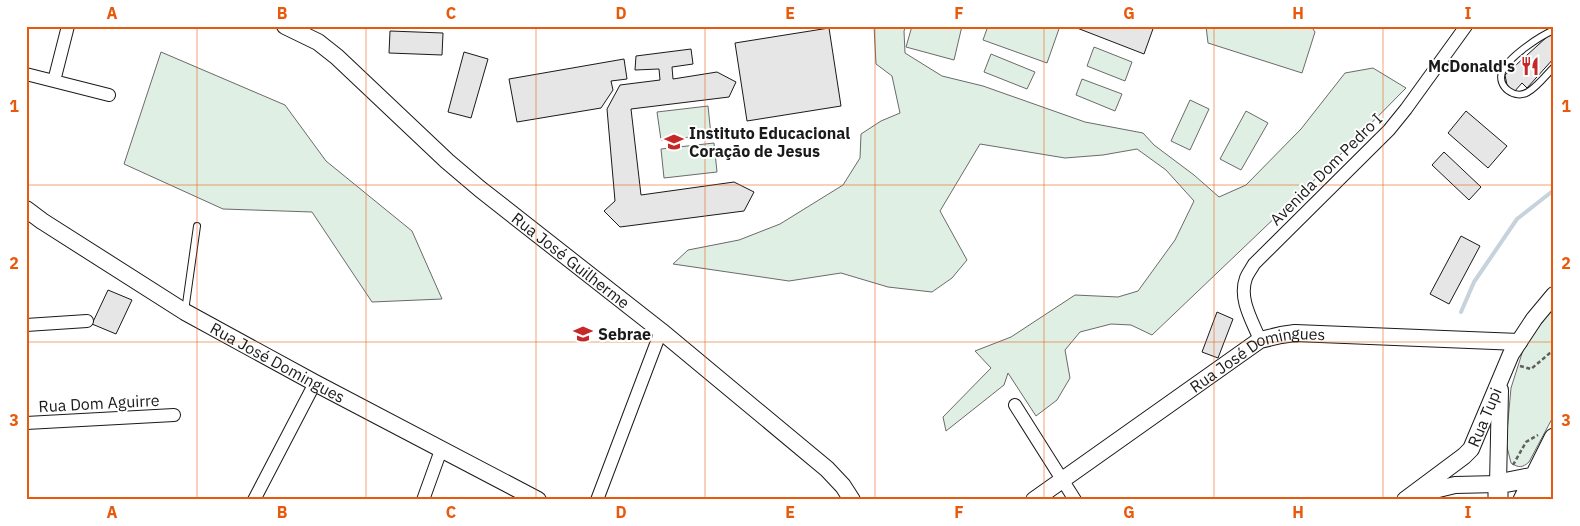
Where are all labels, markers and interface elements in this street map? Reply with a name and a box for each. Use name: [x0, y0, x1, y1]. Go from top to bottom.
text: A: [107, 3, 118, 23]
text: B: [277, 3, 288, 23]
text: C: [446, 3, 456, 23]
text: D: [615, 3, 627, 23]
text: E: [785, 3, 795, 23]
text: F: [954, 3, 964, 23]
text: G: [1123, 3, 1135, 23]
text: H: [1292, 3, 1304, 23]
text: I: [1465, 3, 1472, 23]
restaurant icon: McDonald's: [1519, 55, 1541, 77]
place label: McDonald's: [1428, 56, 1515, 76]
text: 1: [9, 96, 19, 116]
text: 1: [1561, 96, 1571, 116]
street label: Avenida Dom Pedro I: [1266, 109, 1386, 229]
place label: Instituto Educacional Coração de Jesus: [689, 123, 850, 161]
school or university icon: Instituto Educacional Coração de Jesus: [663, 131, 685, 153]
street label: Rua José Guilherme: [508, 208, 634, 313]
text: 2: [9, 253, 19, 273]
text: 2: [1561, 253, 1571, 273]
street label: Rua José Domingues: [207, 318, 348, 407]
school or university icon: Sebrae: [572, 323, 594, 345]
street label: Rua José Domingues: [1186, 323, 1326, 397]
place label: Sebrae: [598, 324, 651, 344]
street label: Rua Tupi: [1463, 385, 1506, 450]
street label: Rua Dom Aguirre: [38, 390, 160, 416]
text: 3: [9, 410, 19, 430]
text: 3: [1561, 410, 1571, 430]
text: A: [107, 502, 118, 522]
text: B: [277, 502, 288, 522]
text: C: [446, 502, 456, 522]
text: D: [615, 502, 627, 522]
text: E: [785, 502, 795, 522]
text: F: [954, 502, 964, 522]
text: G: [1123, 502, 1135, 522]
text: H: [1292, 502, 1304, 522]
text: I: [1465, 502, 1472, 522]

